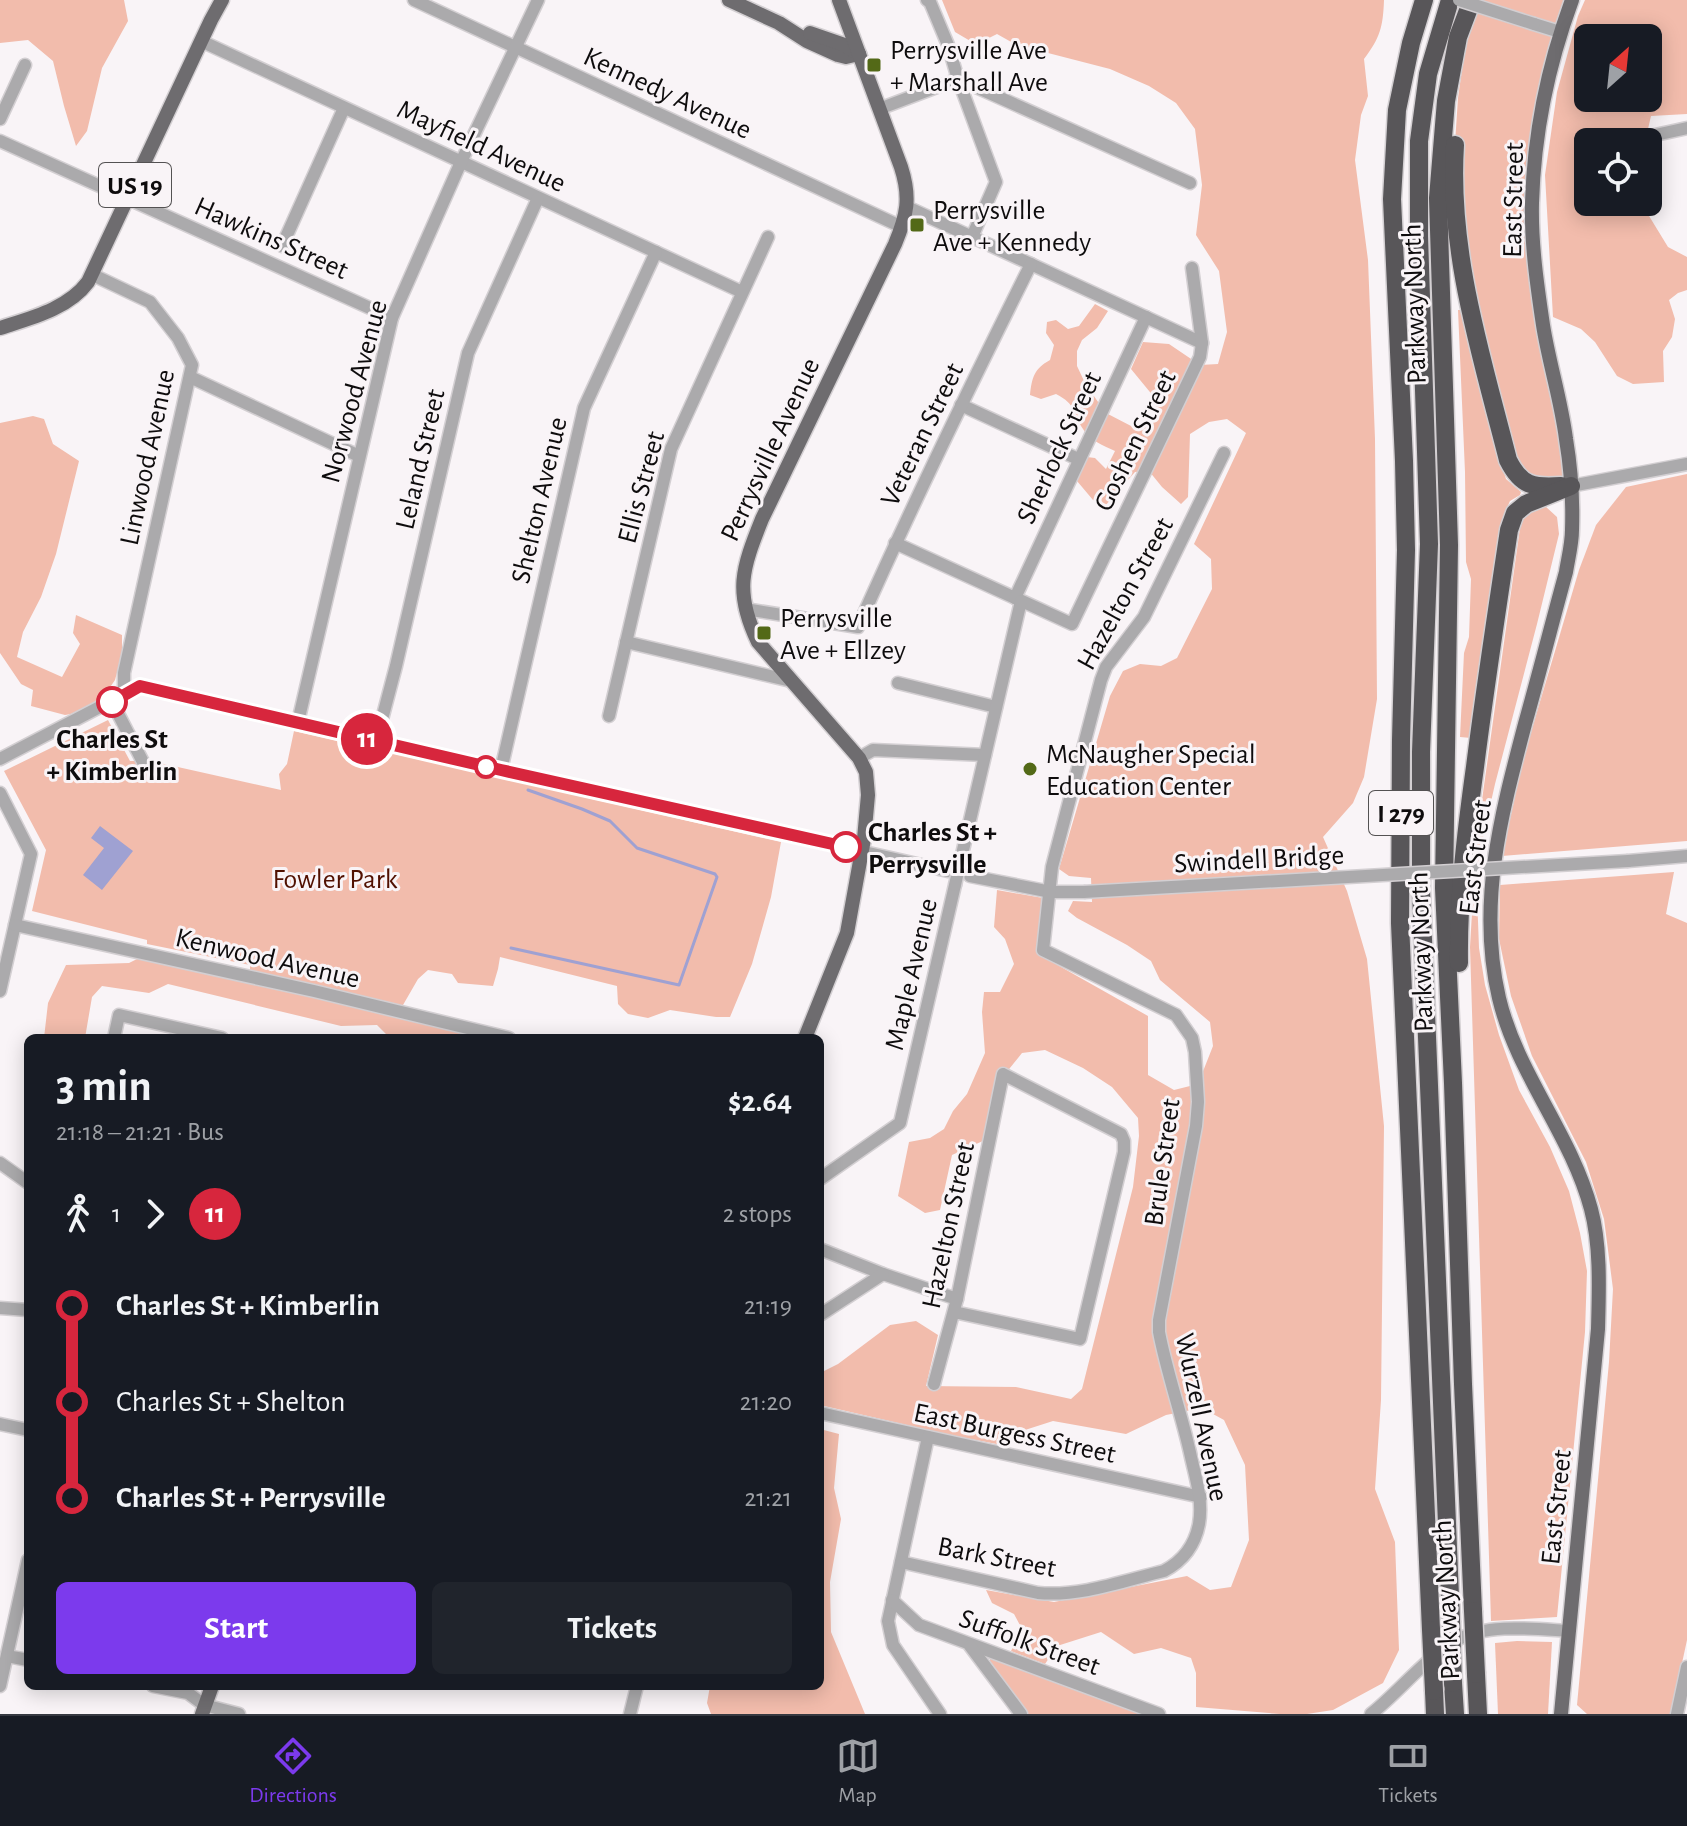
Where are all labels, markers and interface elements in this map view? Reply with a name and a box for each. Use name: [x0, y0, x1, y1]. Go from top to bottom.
north arrow: [1574, 24, 1662, 112]
map controls: [1574, 24, 1662, 216]
place label: Perrysville Ave + Marshall Ave: [890, 37, 1048, 97]
street label: Kennedy Avenue: [579, 43, 755, 145]
marker: Perrysville Ave + Marshall Ave: [865, 56, 883, 74]
street label: Mayfield Avenue: [393, 96, 570, 198]
button: locate: [1574, 128, 1662, 216]
street label: East Street: [1499, 142, 1529, 258]
road number: US 19: [99, 163, 171, 207]
street label: Hawkins Street: [190, 192, 352, 285]
place label: Perrysville Ave + Kennedy: [933, 197, 1091, 257]
marker: Perrysville Ave + Kennedy: [908, 216, 926, 234]
street label: Parkway North: [1398, 223, 1432, 385]
street label: Norwood Avenue: [317, 297, 393, 486]
street label: Perrysville Avenue: [716, 354, 825, 546]
street label: Veteran Street: [876, 359, 969, 511]
street label: Goshen Street: [1090, 366, 1182, 516]
street label: Linwood Avenue: [116, 367, 180, 548]
street label: Sherlock Street: [1012, 367, 1107, 528]
street label: Leland Street: [391, 386, 451, 532]
street label: Shelton Avenue: [507, 414, 573, 586]
street label: Ellis Street: [614, 428, 670, 547]
street label: Hazelton Street: [1072, 513, 1179, 675]
place label: Perrysville Ave + Ellzey: [780, 605, 906, 665]
marker: Perrysville Ave + Ellzey: [755, 624, 773, 642]
marker: Charles St + Kimberlin: [97, 687, 127, 717]
line badge: 11: [331, 713, 403, 765]
text: 11: [357, 725, 377, 753]
place label: Charles St + Kimberlin: [47, 726, 177, 786]
place label: McNaugher Special Education Center: [1046, 741, 1256, 801]
unlabelled marker: [475, 756, 497, 778]
marker: McNaugher Special Education Center: [1021, 760, 1039, 778]
road number: I 279: [1369, 791, 1433, 835]
street label: East Street: [1455, 798, 1497, 916]
place label: Charles St + Perrysville: [868, 819, 997, 879]
marker: Charles St + Perrysville: [831, 832, 861, 862]
street label: Swindell Bridge: [1173, 842, 1345, 878]
park label: Fowler Park: [272, 866, 398, 894]
street label: Parkway North: [1405, 871, 1439, 1033]
street label: Maple Avenue: [881, 896, 943, 1053]
street label: Kenwood Avenue: [173, 924, 362, 994]
text: 3 min: [56, 1065, 152, 1109]
text: $2.64: [728, 1087, 792, 1117]
street label: Brule Street: [1140, 1097, 1186, 1228]
text: 21:18 – 21:21 · Bus: [56, 1119, 224, 1145]
street label: Hazelton Street: [918, 1140, 980, 1311]
icon: walk: [56, 1192, 100, 1236]
icon: forward: [133, 1192, 177, 1236]
text: 11: [205, 1200, 225, 1228]
text: 1: [112, 1201, 121, 1227]
text: 2 stops: [723, 1201, 792, 1227]
text: Charles St + Kimberlin: [116, 1291, 380, 1321]
text: 21:19: [744, 1293, 792, 1319]
street label: Wurzell Avenue: [1170, 1331, 1232, 1504]
text: Charles St + Shelton: [116, 1387, 346, 1417]
text: 21:20: [740, 1389, 792, 1415]
street label: East Burgess Street: [911, 1399, 1118, 1469]
street label: East Street: [1537, 1448, 1577, 1566]
text: Charles St + Perrysville: [116, 1483, 386, 1513]
text: 21:21: [744, 1485, 792, 1511]
street label: Parkway North: [1429, 1519, 1465, 1681]
street label: Bark Street: [935, 1533, 1058, 1583]
button: Start: [56, 1582, 416, 1674]
button: Tickets: [432, 1582, 792, 1674]
street label: Suffolk Street: [955, 1604, 1104, 1681]
tab: Directions: [249, 1734, 337, 1808]
tab: Map: [836, 1734, 880, 1808]
tab: Tickets: [1378, 1734, 1438, 1808]

